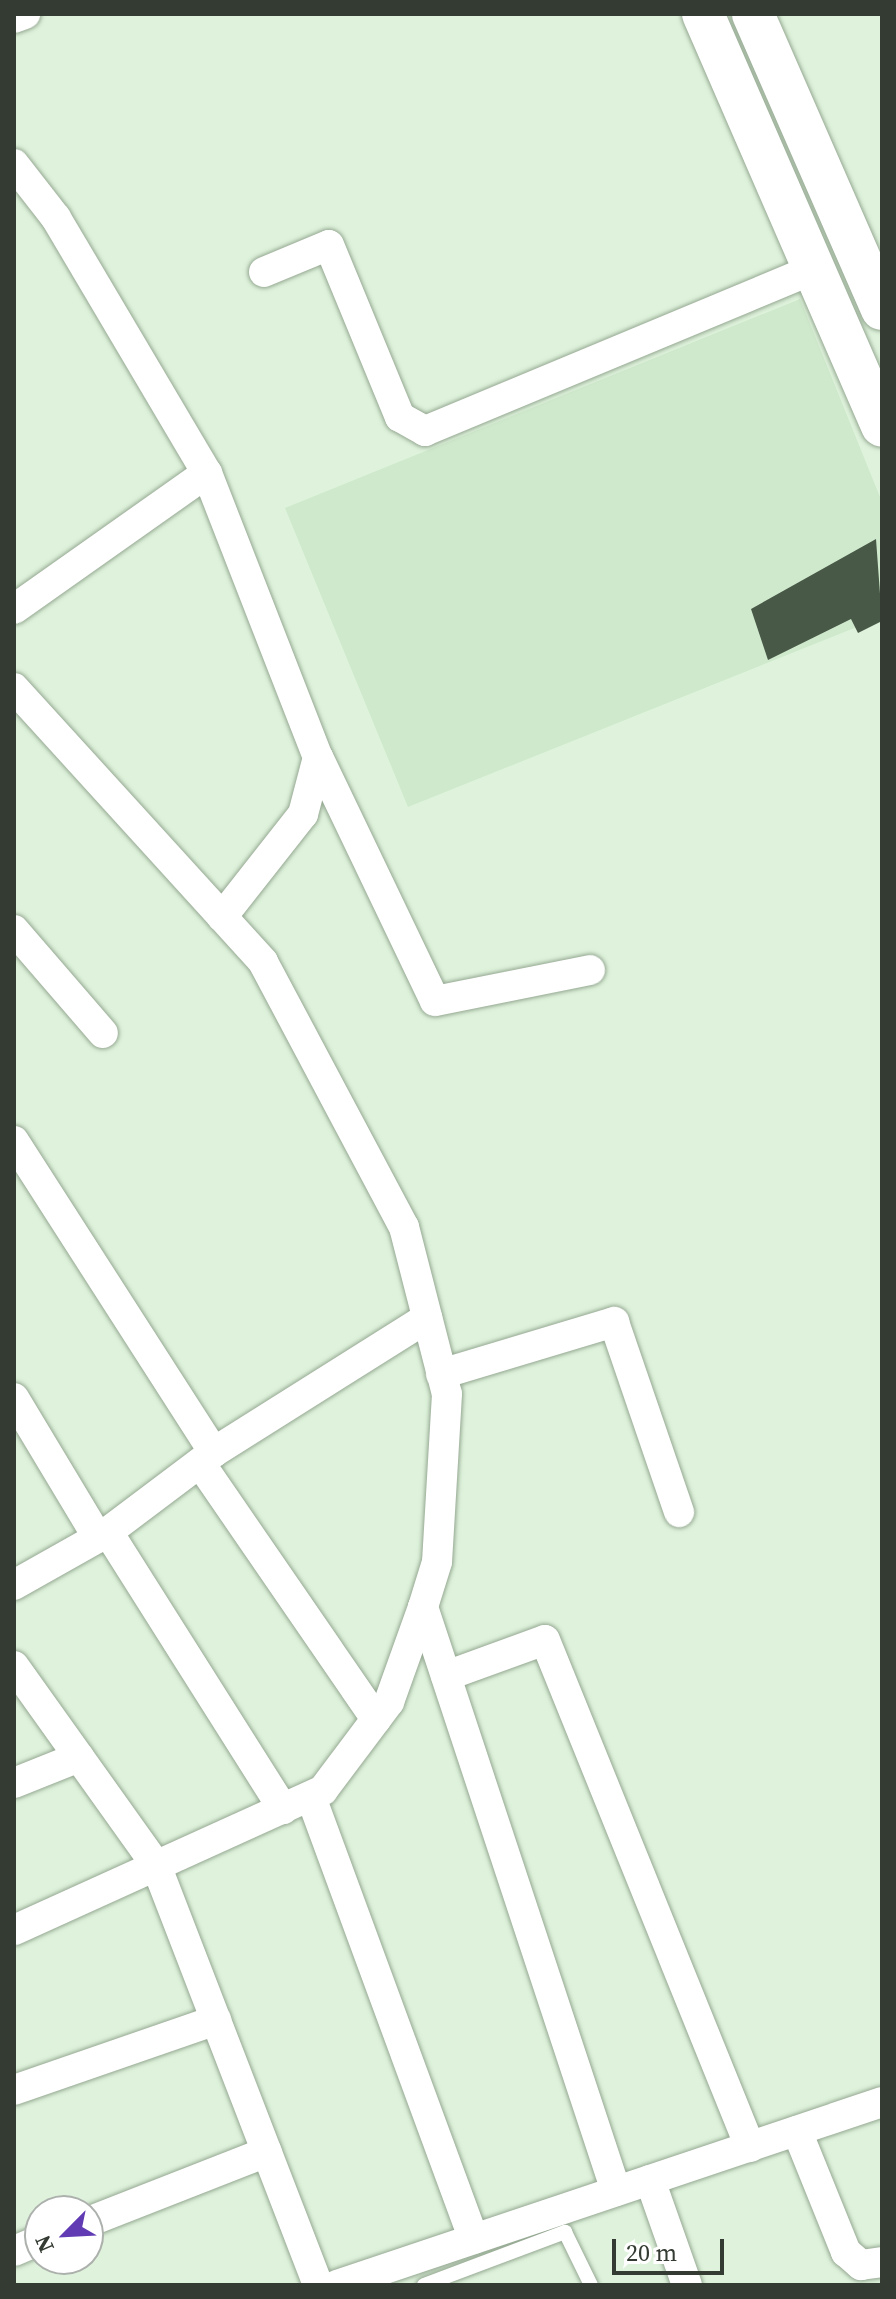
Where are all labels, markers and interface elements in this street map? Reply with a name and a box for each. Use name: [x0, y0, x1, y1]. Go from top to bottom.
north arrow: [24, 2195, 104, 2275]
scale bar: [616, 2223, 728, 2273]
text: N: [27, 2231, 61, 2257]
text: 20 m: [626, 2236, 677, 2269]

